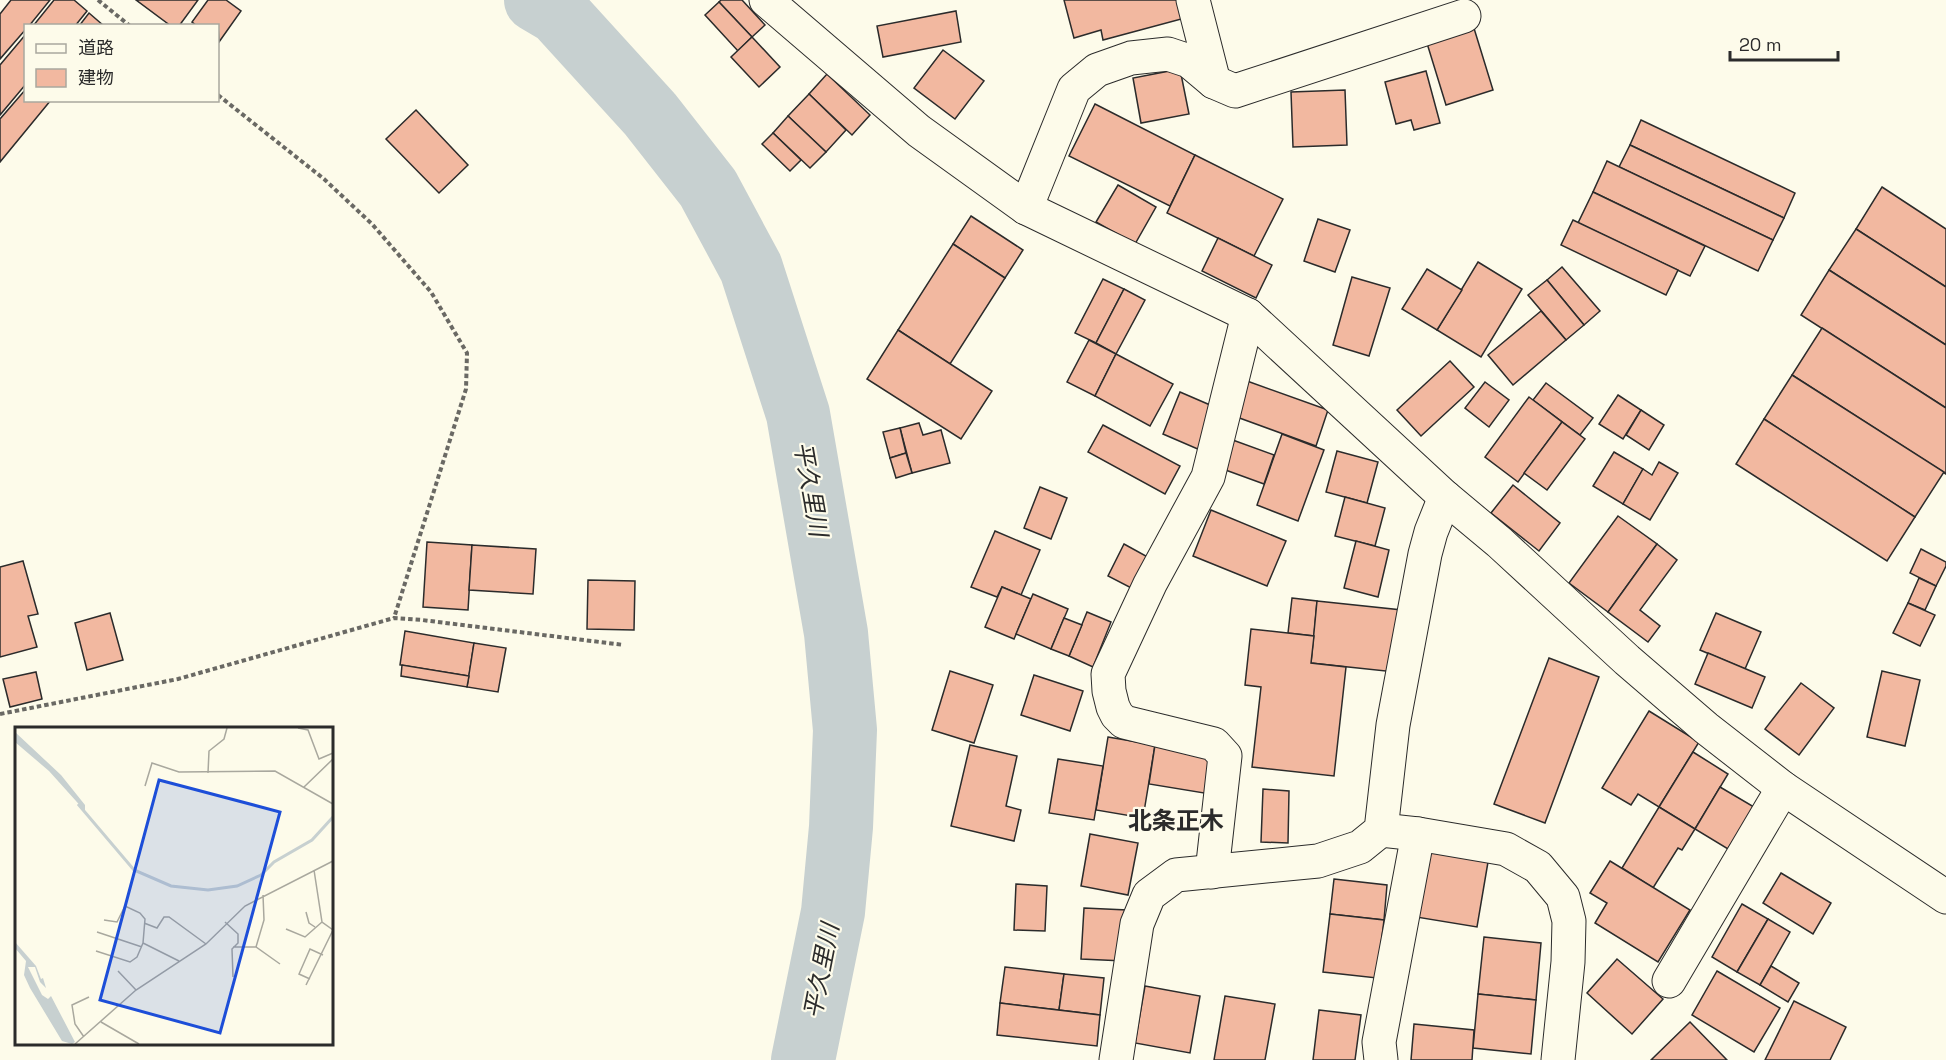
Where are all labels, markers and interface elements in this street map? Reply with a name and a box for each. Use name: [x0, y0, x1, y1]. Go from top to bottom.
legend: [24, 24, 219, 102]
scale bar: [1730, 24, 1838, 62]
text: 20 m: [1739, 33, 1782, 56]
text: 道路: [78, 36, 114, 59]
text: 建物: [78, 66, 114, 89]
water label: 平久里川: [787, 439, 835, 542]
inset map: [15, 727, 333, 1045]
district label: 北条正木: [1128, 805, 1224, 836]
water label: 平久里川: [797, 918, 846, 1021]

